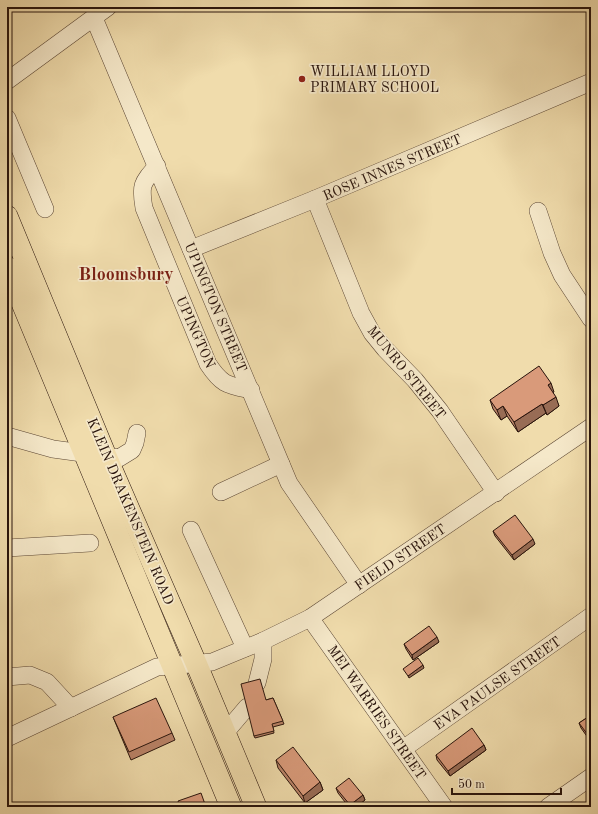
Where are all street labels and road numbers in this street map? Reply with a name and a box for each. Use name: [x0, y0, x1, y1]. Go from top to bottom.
street label: ROSE INNES STREET: [321, 132, 464, 204]
street label: UPINGTON STREET: [181, 240, 251, 374]
street label: UPINGTON: [173, 293, 219, 371]
street label: MUNRO STREET: [365, 323, 448, 422]
street label: KLEIN DRAKENSTEIN ROAD: [84, 416, 176, 607]
street label: FIELD STREET: [352, 522, 449, 594]
street label: EVA PAULSE STREET: [431, 635, 564, 733]
street label: MEI WARRIES STREET: [324, 643, 428, 782]

